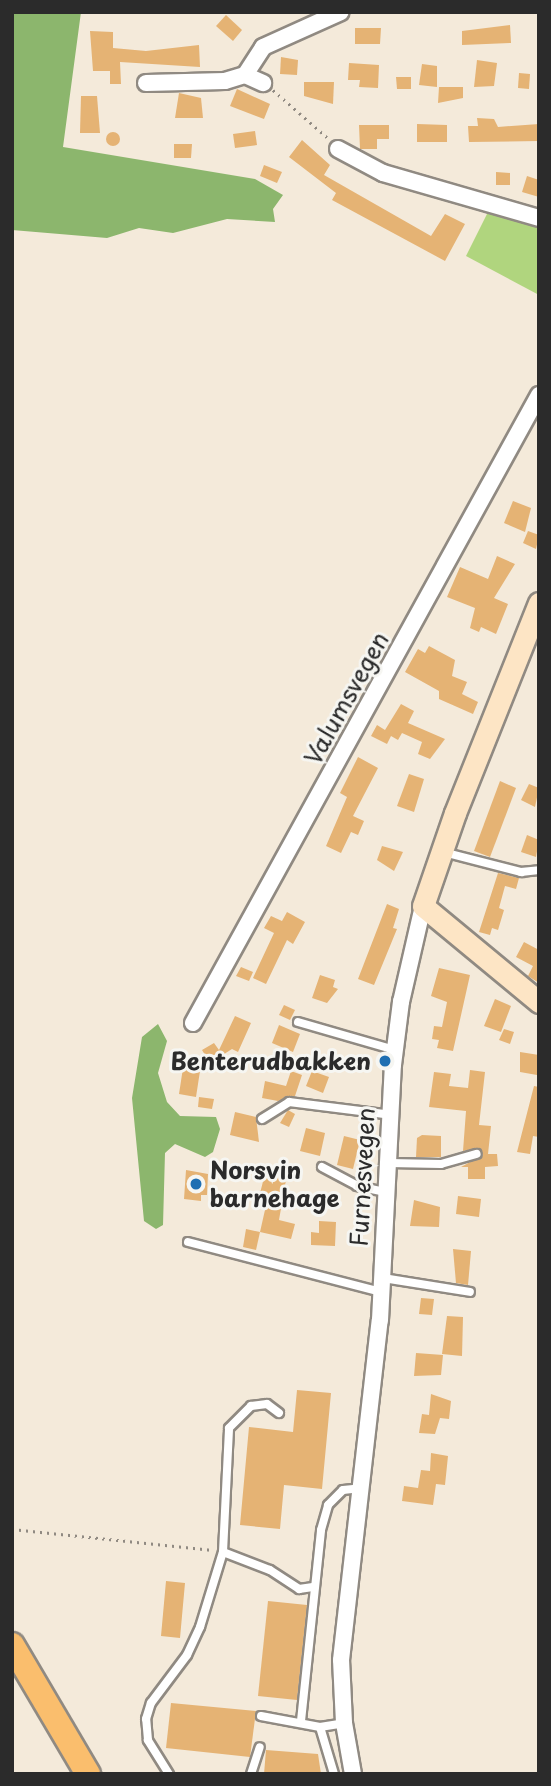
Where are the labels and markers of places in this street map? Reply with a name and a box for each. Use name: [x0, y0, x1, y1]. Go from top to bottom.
place label: Benterudbakken: [170, 1047, 371, 1075]
marker: Benterudbakken: [377, 1053, 393, 1069]
place label: Norsvin barnehage: [210, 1156, 340, 1212]
marker: Norsvin barnehage: [188, 1176, 204, 1192]

